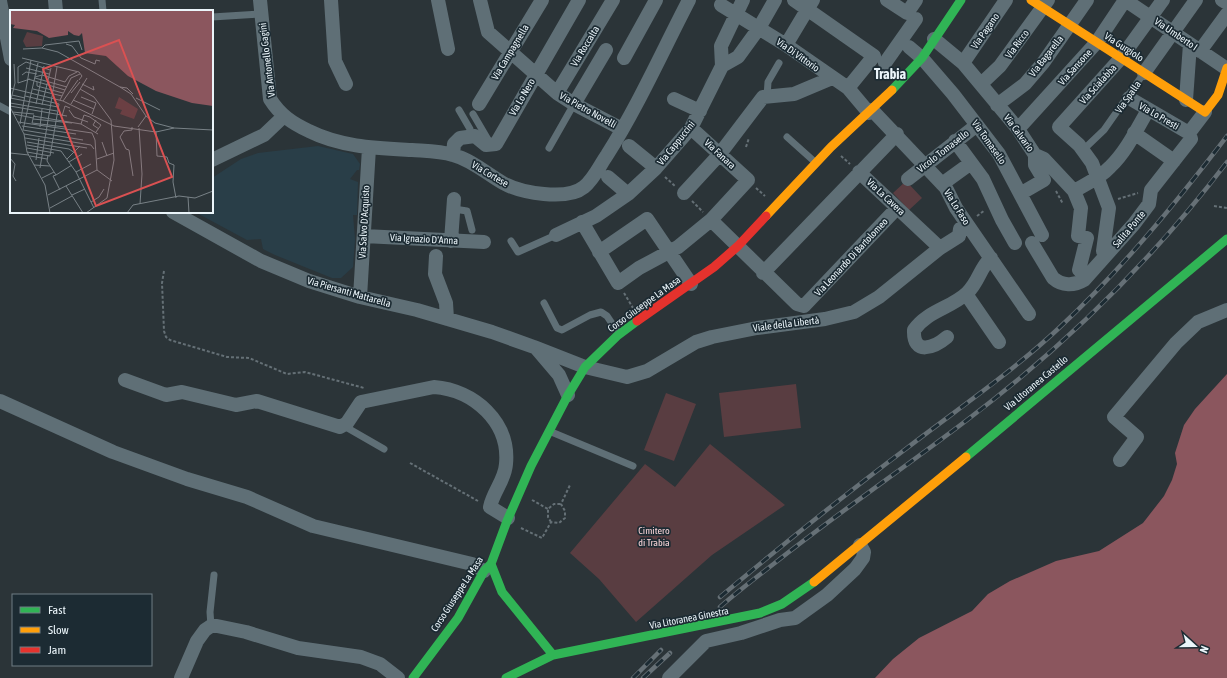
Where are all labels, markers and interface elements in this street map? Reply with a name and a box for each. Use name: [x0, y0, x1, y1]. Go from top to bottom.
inset map: [10, 10, 213, 213]
street label: Via Pagano: [969, 11, 1001, 51]
street label: Via Umberto I: [1152, 15, 1200, 53]
street label: Via Antonello Gagini: [257, 22, 277, 98]
street label: Via Campagnella: [489, 22, 531, 82]
street label: Via Roccalta: [569, 24, 602, 68]
street label: Via Ricco: [1003, 27, 1031, 60]
street label: Via Gurgiolo: [1102, 30, 1146, 64]
street label: Via Bagarella: [1027, 33, 1066, 79]
street label: Via Di Vittorio: [774, 36, 822, 74]
street label: Via Sansone: [1056, 46, 1094, 87]
street label: Via Scialabba: [1077, 62, 1119, 106]
district label: Trabia: [874, 66, 906, 82]
street label: Via Lo Nero: [507, 76, 537, 118]
street label: Via Spalla: [1113, 79, 1143, 115]
street label: Via Pietro Novelli: [558, 90, 618, 130]
street label: Via Lo Presti: [1137, 100, 1181, 132]
street label: Via Calvario: [1002, 112, 1036, 154]
street label: Via Tomasello: [970, 118, 1008, 167]
street label: Via Cappuccini: [655, 119, 697, 167]
street label: Vicolo Tomasello: [915, 127, 971, 175]
street label: Via Fanara: [702, 137, 738, 171]
street label: Via Cortese: [470, 159, 511, 189]
street label: Via La Cavera: [865, 177, 908, 218]
street label: Via Salvo D'Acquisto: [357, 185, 371, 259]
street label: Via Lo Faso: [942, 187, 972, 227]
street label: Salita Ponte: [1111, 208, 1148, 250]
street label: Via Leonardo Di Bartolomeo: [812, 216, 890, 298]
street label: Via Ignazio D'Anna: [390, 232, 459, 246]
street label: Corso Giuseppe La Masa: [606, 274, 683, 334]
street label: Via Piersanti Mattarella: [306, 275, 392, 309]
street label: Viale della Libertà: [752, 314, 820, 334]
street label: Via Litoranea Castello: [1002, 353, 1070, 413]
park label: Cimitero di Trabia: [638, 525, 670, 548]
street label: Corso Giuseppe La Masa: [429, 554, 486, 634]
legend: [12, 594, 152, 666]
text: Fast: [48, 603, 66, 617]
street label: Via Litoranea Ginestra: [648, 605, 730, 631]
text: Slow: [48, 623, 69, 637]
north arrow: [1175, 626, 1215, 666]
text: Jam: [48, 643, 66, 657]
text: N: [1198, 644, 1211, 655]

